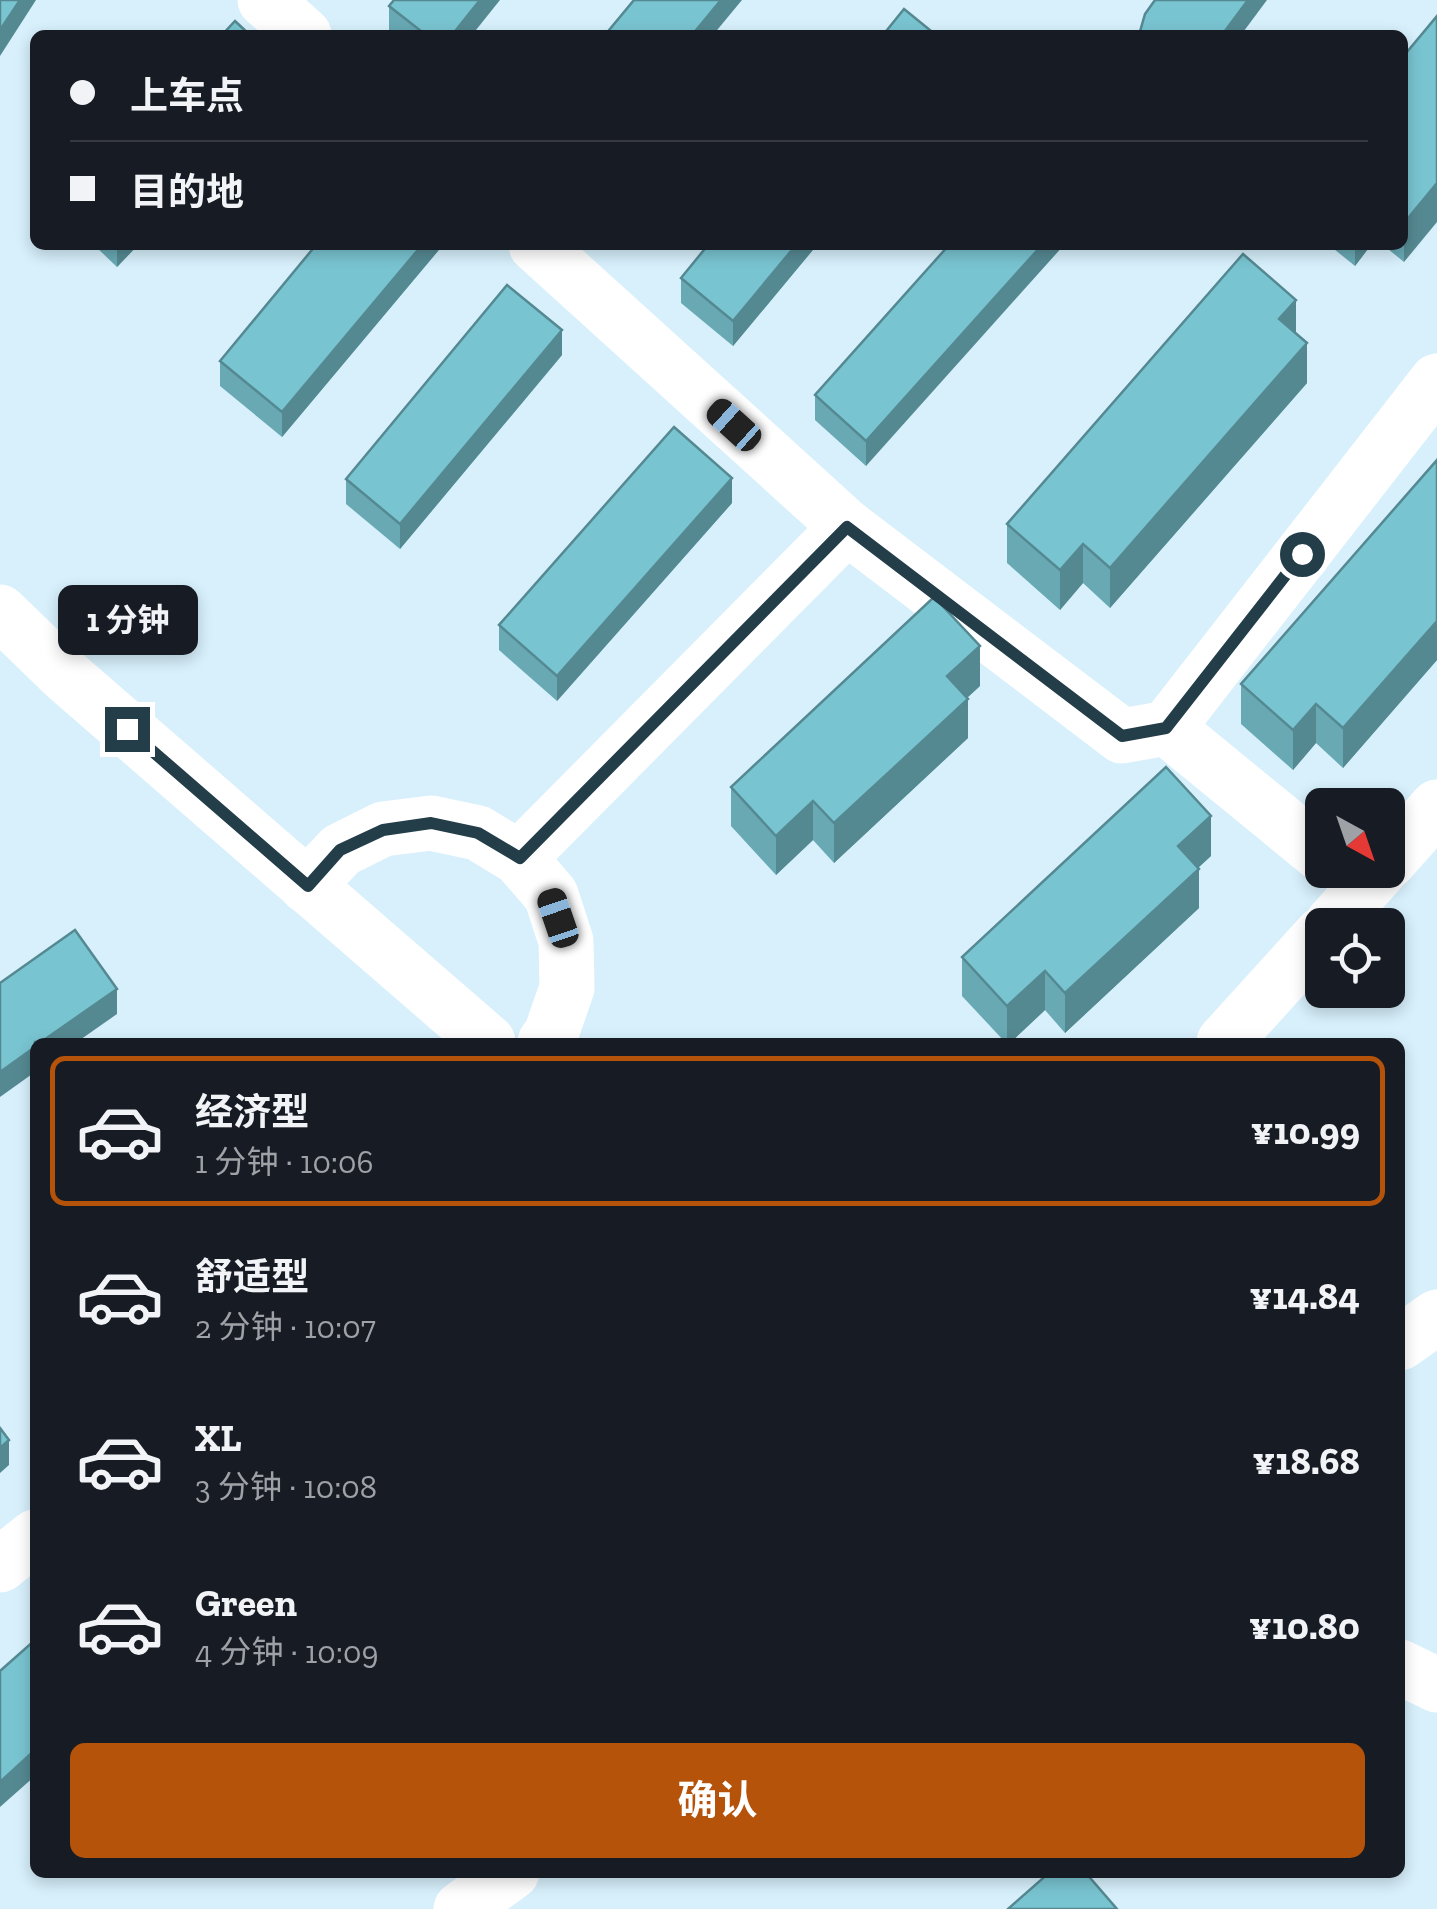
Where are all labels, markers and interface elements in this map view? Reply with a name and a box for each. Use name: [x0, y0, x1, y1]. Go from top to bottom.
text: 上车点: [130, 73, 244, 119]
text: 目的地: [130, 169, 244, 215]
car: [702, 394, 766, 456]
route start: [1280, 532, 1325, 577]
callout: 1 分钟: [57, 584, 197, 654]
text: 1 分钟: [87, 601, 169, 639]
route end: [105, 707, 150, 752]
north arrow: [1305, 788, 1405, 888]
map controls: [1305, 788, 1405, 1008]
car: [534, 885, 582, 951]
button: locate: [1305, 908, 1405, 1008]
icon: car: [75, 1086, 165, 1176]
text: 经济型: [195, 1089, 309, 1135]
text: ¥10.99: [1251, 1108, 1360, 1154]
text: 1 分钟 · 10:06: [195, 1143, 373, 1181]
icon: car: [75, 1251, 165, 1341]
text: 舒适型: [195, 1254, 309, 1300]
text: ¥14.84: [1250, 1273, 1360, 1319]
text: 2 分钟 · 10:07: [195, 1308, 376, 1346]
text: XL: [195, 1415, 242, 1461]
icon: car: [75, 1416, 165, 1506]
text: ¥18.68: [1253, 1438, 1360, 1484]
text: 3 分钟 · 10:08: [195, 1468, 377, 1506]
text: Green: [195, 1580, 297, 1626]
icon: car: [75, 1581, 165, 1671]
text: ¥10.80: [1249, 1603, 1360, 1649]
text: 4 分钟 · 10:09: [195, 1633, 378, 1671]
button: 确认: [70, 1743, 1365, 1858]

